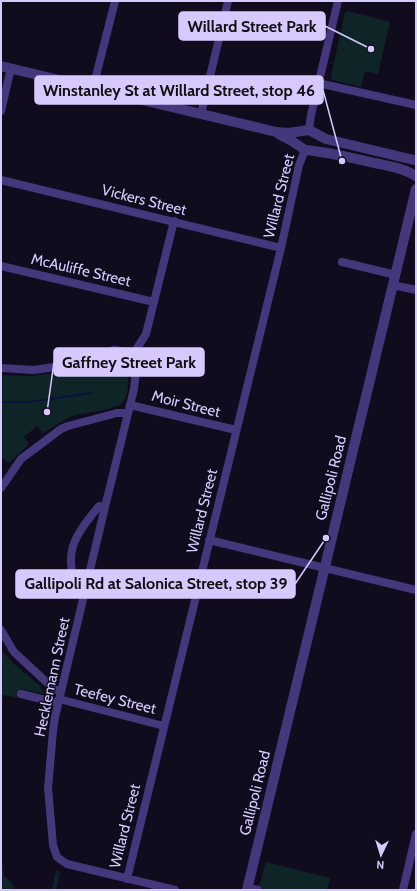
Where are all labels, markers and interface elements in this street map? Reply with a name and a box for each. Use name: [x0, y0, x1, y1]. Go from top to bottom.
callout: Willard Street Park: [179, 12, 325, 40]
text: Willard Street Park: [187, 17, 317, 36]
callout: Winstanley St at Willard Street, stop 46: [35, 76, 323, 104]
text: Winstanley St at Willard Street, stop 46: [43, 81, 315, 100]
street label: Willard Street: [260, 152, 298, 240]
street label: Vickers Street: [100, 181, 188, 219]
street label: McAuliffe Street: [29, 250, 133, 290]
callout: Gaffney Street Park: [54, 348, 204, 376]
text: Gaffney Street Park: [62, 353, 196, 372]
street label: Moir Street: [150, 387, 222, 421]
street label: Gallipoli Road: [312, 434, 350, 522]
street label: Willard Street: [183, 467, 221, 555]
callout: Gallipoli Rd at Salonica Street, stop 39: [16, 570, 295, 598]
text: Gallipoli Rd at Salonica Street, stop 39: [25, 574, 287, 593]
street label: Hecklemann Street: [31, 616, 73, 738]
street label: Teefey Street: [72, 680, 158, 718]
street label: Gallipoli Road: [236, 749, 274, 837]
street label: Willard Street: [106, 782, 144, 870]
north arrow: [361, 835, 401, 875]
text: N: [376, 858, 385, 872]

